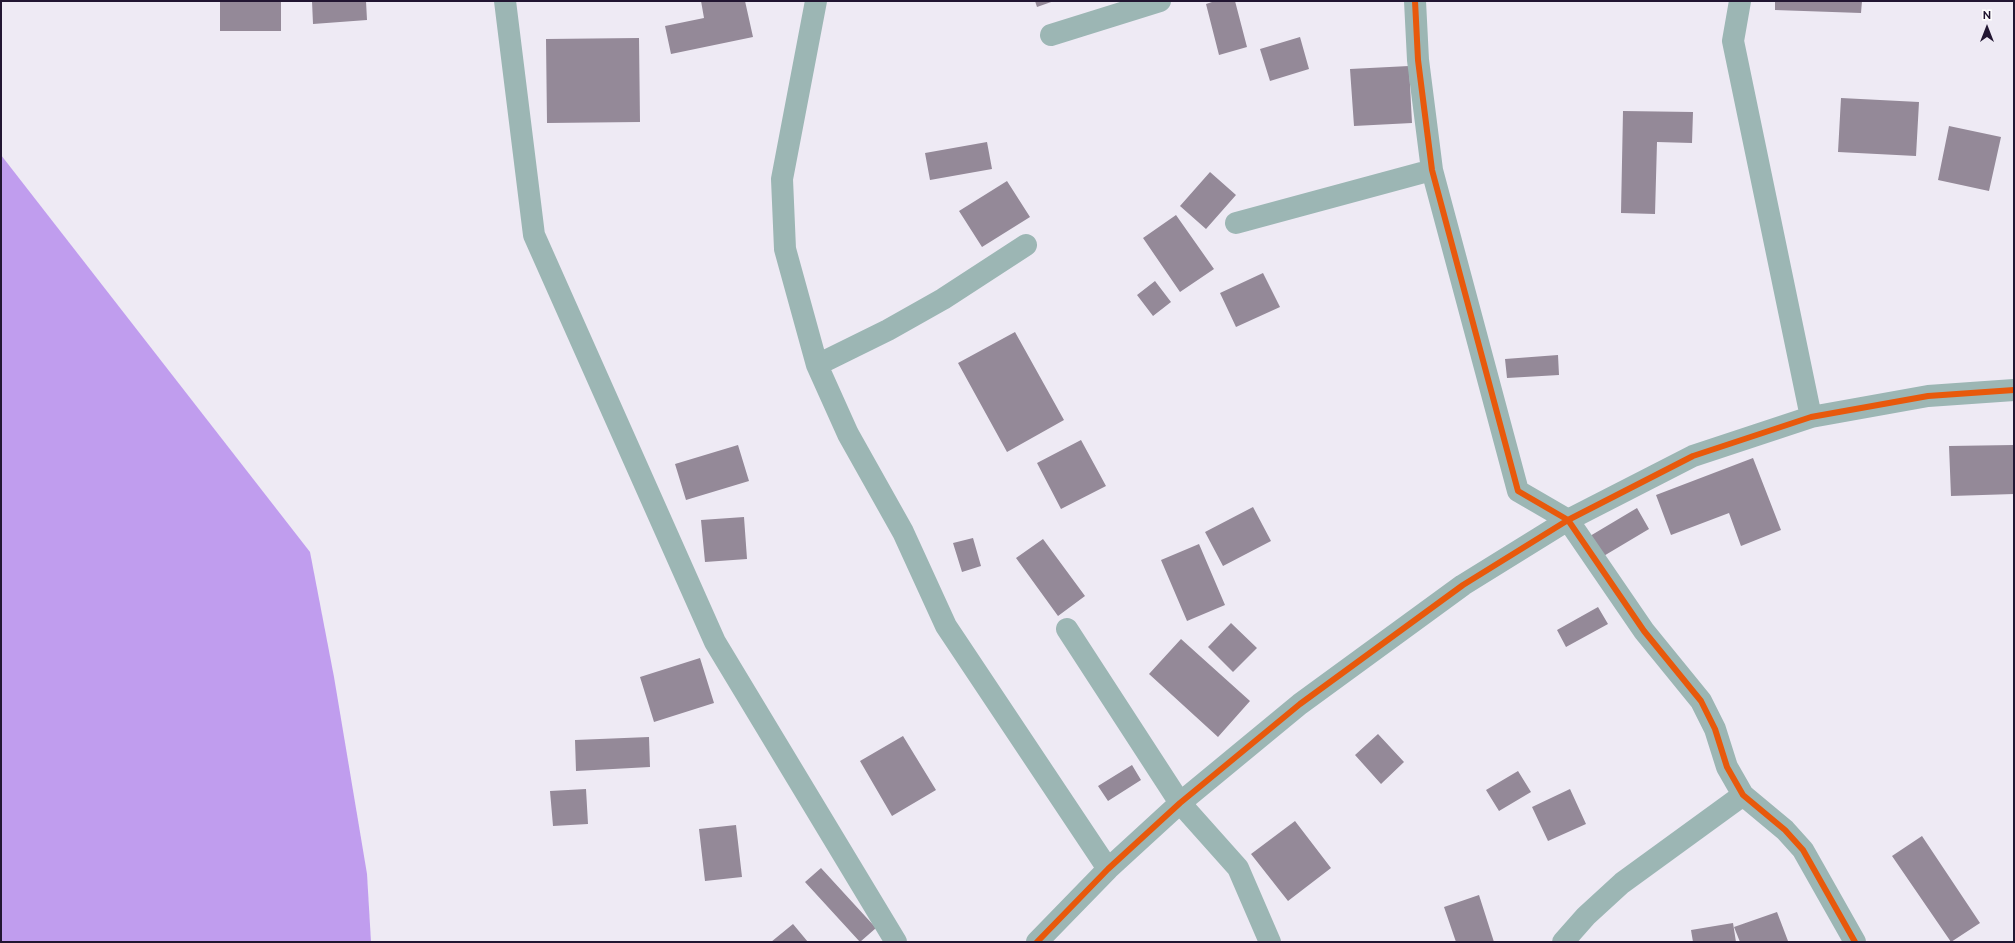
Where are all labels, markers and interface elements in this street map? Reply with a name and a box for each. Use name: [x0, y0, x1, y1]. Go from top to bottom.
north arrow: [1967, 8, 2007, 48]
text: N: [1983, 9, 1991, 22]

